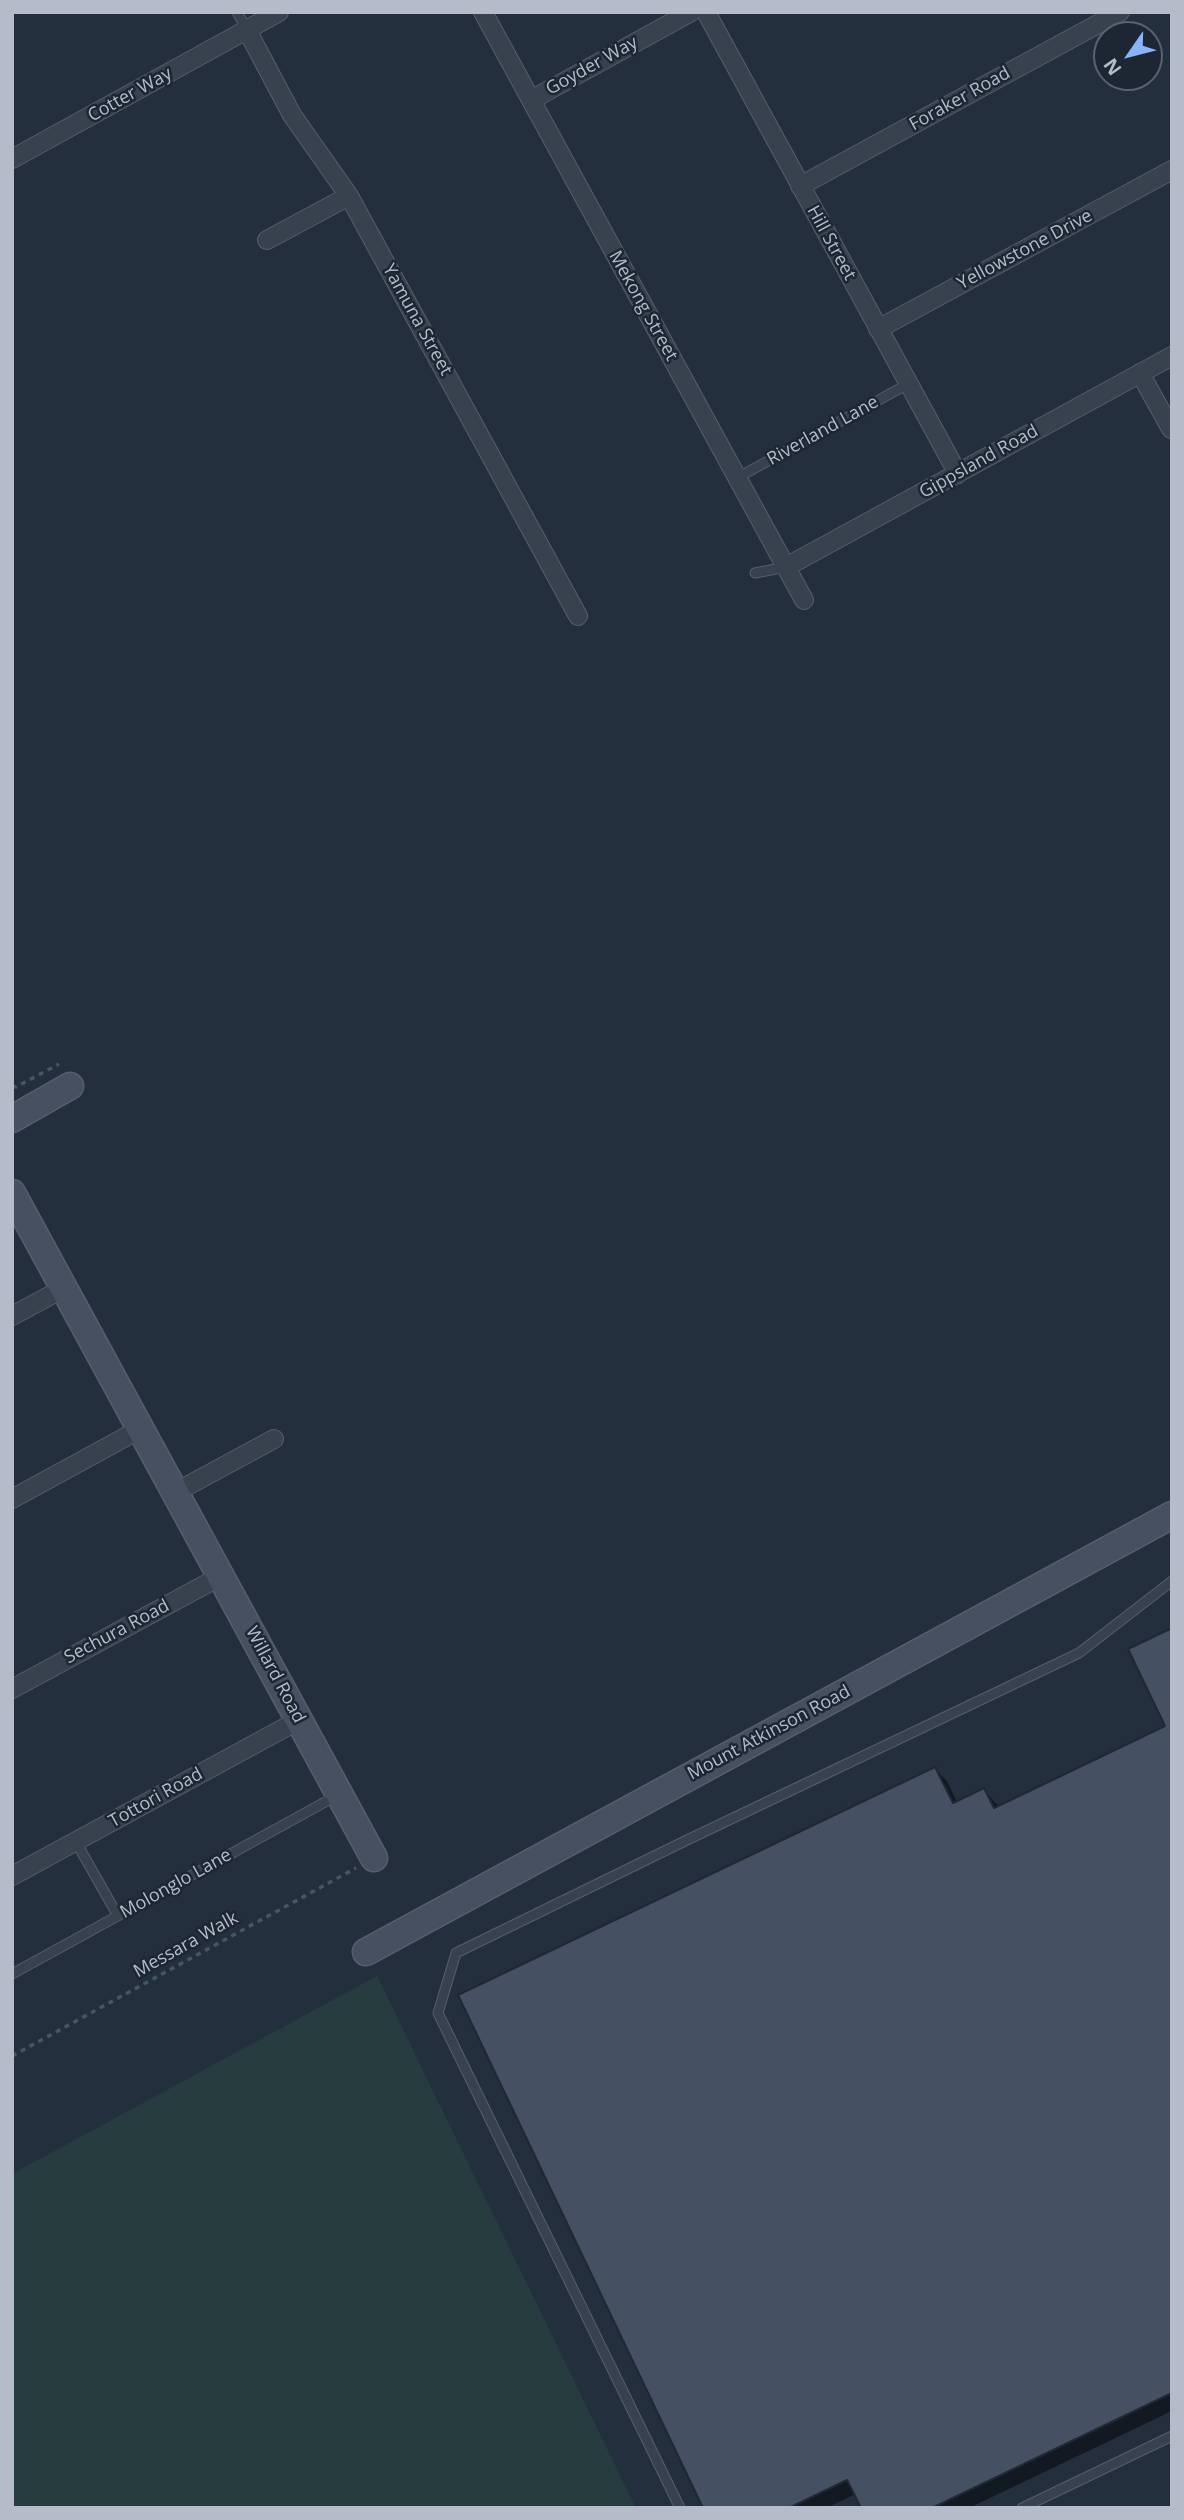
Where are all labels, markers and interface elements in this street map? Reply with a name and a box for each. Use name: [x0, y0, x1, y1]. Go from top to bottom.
north arrow: [1093, 21, 1163, 91]
street label: Goyder Way: [542, 32, 642, 100]
text: N: [1097, 53, 1128, 81]
street label: Foraker Road: [906, 62, 1014, 136]
street label: Cotter Way: [84, 63, 176, 127]
street label: Hill Street: [802, 202, 860, 284]
street label: Yellowstone Drive: [954, 205, 1096, 295]
street label: Mekong Street: [604, 247, 682, 365]
street label: Yamuna Street: [378, 261, 456, 379]
street label: Riverland Lane: [764, 392, 882, 470]
street label: Gippsland Road: [916, 420, 1042, 504]
street label: Sechura Road: [61, 1595, 173, 1669]
street label: Willard Road: [241, 1623, 309, 1727]
street label: Mount Atkinson Road: [684, 1681, 854, 1785]
street label: Tottori Road: [105, 1763, 207, 1833]
street label: Molonglo Lane: [117, 1845, 235, 1923]
street label: Messara Walk: [130, 1907, 242, 1983]

